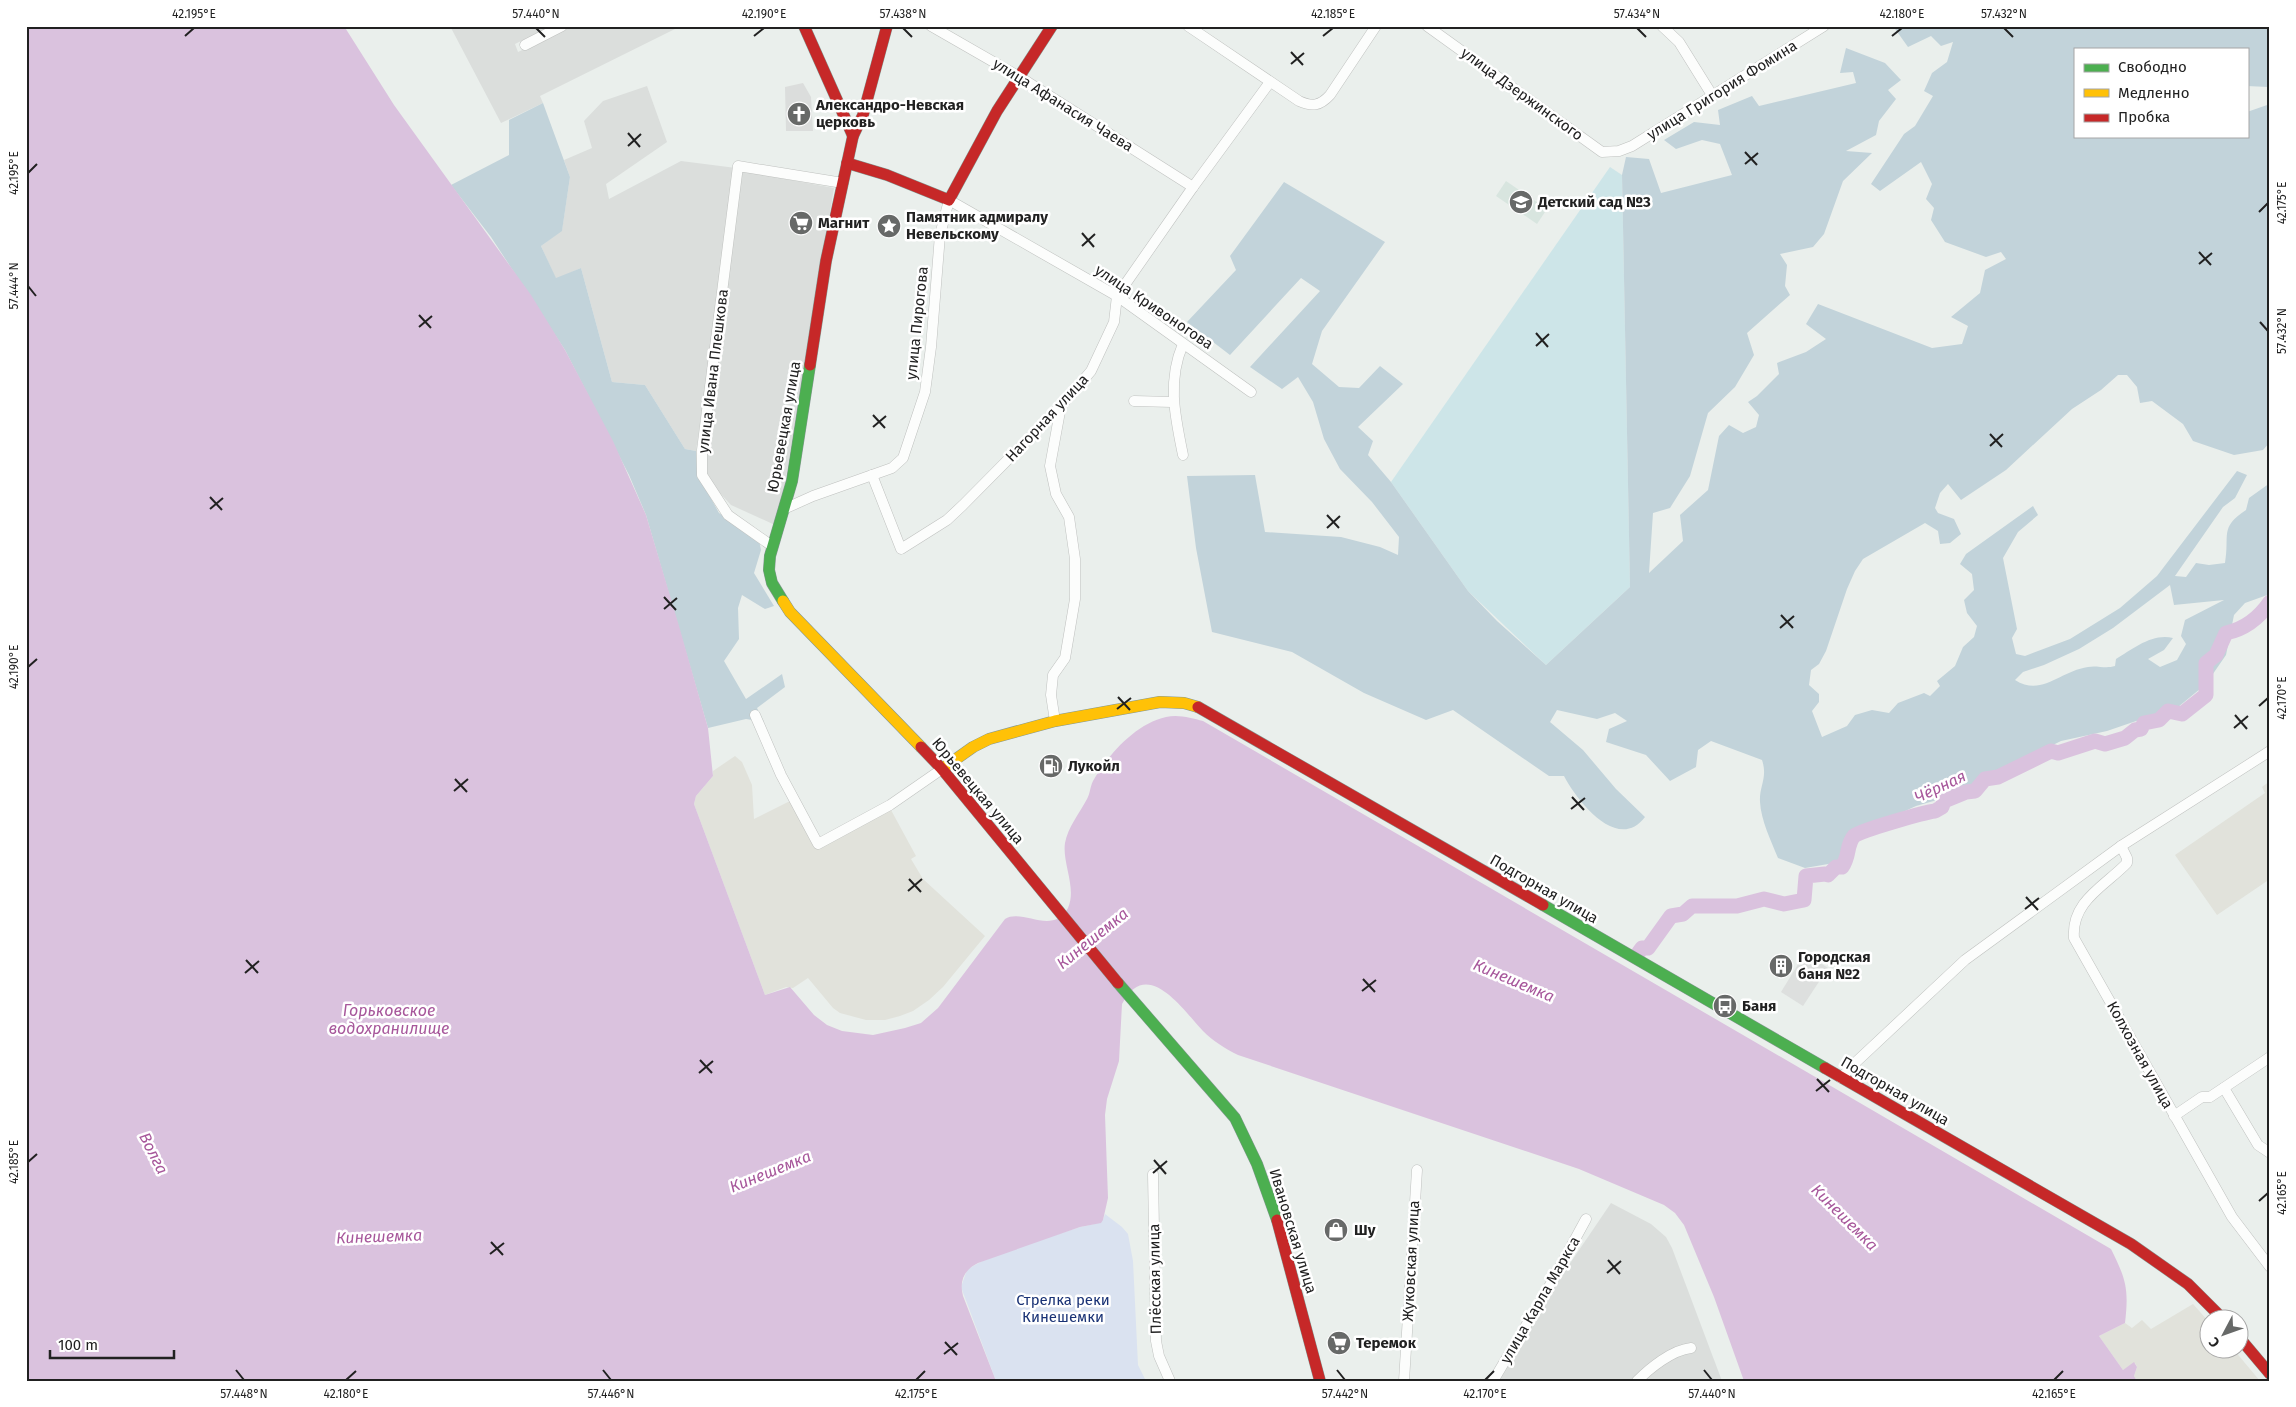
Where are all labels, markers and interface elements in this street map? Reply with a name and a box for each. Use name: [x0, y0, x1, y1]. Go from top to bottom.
text: 42.195°E: [172, 7, 216, 21]
text: 57.440°N: [512, 7, 560, 21]
text: 42.190°E: [742, 7, 786, 21]
text: 57.438°N: [880, 7, 926, 21]
text: 42.185°E: [1311, 7, 1355, 21]
text: 57.434°N: [1614, 7, 1660, 21]
text: 42.180°E: [1880, 7, 1924, 21]
text: 57.432°N: [1981, 7, 2027, 21]
street label: улица Григория Фомина: [1644, 36, 1800, 144]
street label: улица Дзержинского: [1457, 44, 1587, 144]
legend: [2074, 48, 2248, 138]
street label: улица Афанасия Чаева: [990, 54, 1136, 156]
text: Свободно: [2118, 58, 2187, 76]
text: Медленно: [2118, 84, 2190, 102]
place label: Александро-Невская церковь: [815, 96, 964, 131]
church icon: Александро-Невская церковь: [786, 101, 812, 127]
text: Пробка: [2118, 108, 2170, 126]
text: 42.195°E: [7, 151, 21, 195]
text: 42.175°E: [2275, 182, 2289, 224]
school or university icon: Детский сад №3: [1508, 189, 1534, 215]
place label: Детский сад №3: [1537, 193, 1651, 211]
place label: Памятник адмиралу Невельскому: [906, 208, 1048, 243]
supermarket icon: Магнит: [788, 210, 814, 236]
place icon: Памятник адмиралу Невельскому: [876, 213, 902, 239]
place label: Магнит: [818, 214, 870, 232]
street label: улица Кривоногова: [1092, 261, 1216, 353]
text: 57.444°N: [7, 262, 21, 310]
street label: улица Пирогова: [902, 265, 932, 381]
street label: улица Ивана Плешкова: [694, 288, 732, 454]
text: 57.432°N: [2275, 308, 2289, 354]
street label: Юрьевецкая улица: [764, 360, 804, 494]
street label: Нагорная улица: [1002, 370, 1092, 466]
text: 42.190°E: [7, 645, 21, 689]
text: 42.170°E: [2275, 676, 2289, 720]
street label: Юрьевецкая улица: [928, 734, 1028, 848]
fuel station icon: Лукойл: [1038, 753, 1064, 779]
place label: Лукойл: [1068, 757, 1120, 775]
water label: Чёрная: [1912, 766, 1969, 807]
street label: Подгорная улица: [1487, 851, 1601, 927]
water label: Кинешемка: [1053, 904, 1132, 973]
place label: Городская баня №2: [1798, 948, 1871, 983]
building icon: Городская баня №2: [1768, 953, 1794, 979]
water label: Кинешемка: [1470, 955, 1557, 1006]
bus stop icon: Баня: [1712, 993, 1738, 1019]
place label: Баня: [1742, 997, 1776, 1015]
street label: Колхозная улица: [2103, 998, 2177, 1112]
water label: Горьковское водохранилище: [329, 1001, 449, 1038]
street label: Подгорная улица: [1838, 1053, 1952, 1129]
water label: Волга: [135, 1129, 172, 1177]
text: 42.185°E: [7, 1140, 21, 1184]
water label: Кинешемка: [727, 1147, 814, 1196]
street label: Ивановская улица: [1265, 1166, 1321, 1296]
text: 42.165°E: [2275, 1171, 2289, 1215]
water label: Кинешемка: [1807, 1180, 1882, 1255]
street label: Жуковская улица: [1399, 1200, 1423, 1322]
shop icon: Шу: [1323, 1217, 1349, 1243]
place label: Шу: [1354, 1221, 1376, 1239]
street label: Плёсская улица: [1145, 1223, 1165, 1335]
water label: Кинешемка: [336, 1226, 422, 1247]
street label: улица Карла Маркса: [1496, 1233, 1584, 1367]
park label: Стрелка реки Кинешемки: [1016, 1291, 1110, 1326]
north arrow: [2198, 1310, 2248, 1360]
scale bar: [50, 1327, 174, 1359]
supermarket icon: Теремок: [1326, 1330, 1352, 1356]
place label: Теремок: [1356, 1334, 1417, 1352]
text: С: [2206, 1334, 2224, 1351]
text: 100 m: [58, 1336, 98, 1354]
text: 57.448°N: [220, 1387, 268, 1401]
text: 42.180°E: [324, 1387, 368, 1401]
text: 57.446°N: [587, 1387, 635, 1401]
text: 42.175°E: [895, 1387, 937, 1401]
text: 57.442°N: [1322, 1387, 1368, 1401]
text: 42.170°E: [1463, 1387, 1507, 1401]
text: 57.440°N: [1688, 1387, 1736, 1401]
text: 42.165°E: [2032, 1387, 2076, 1401]

